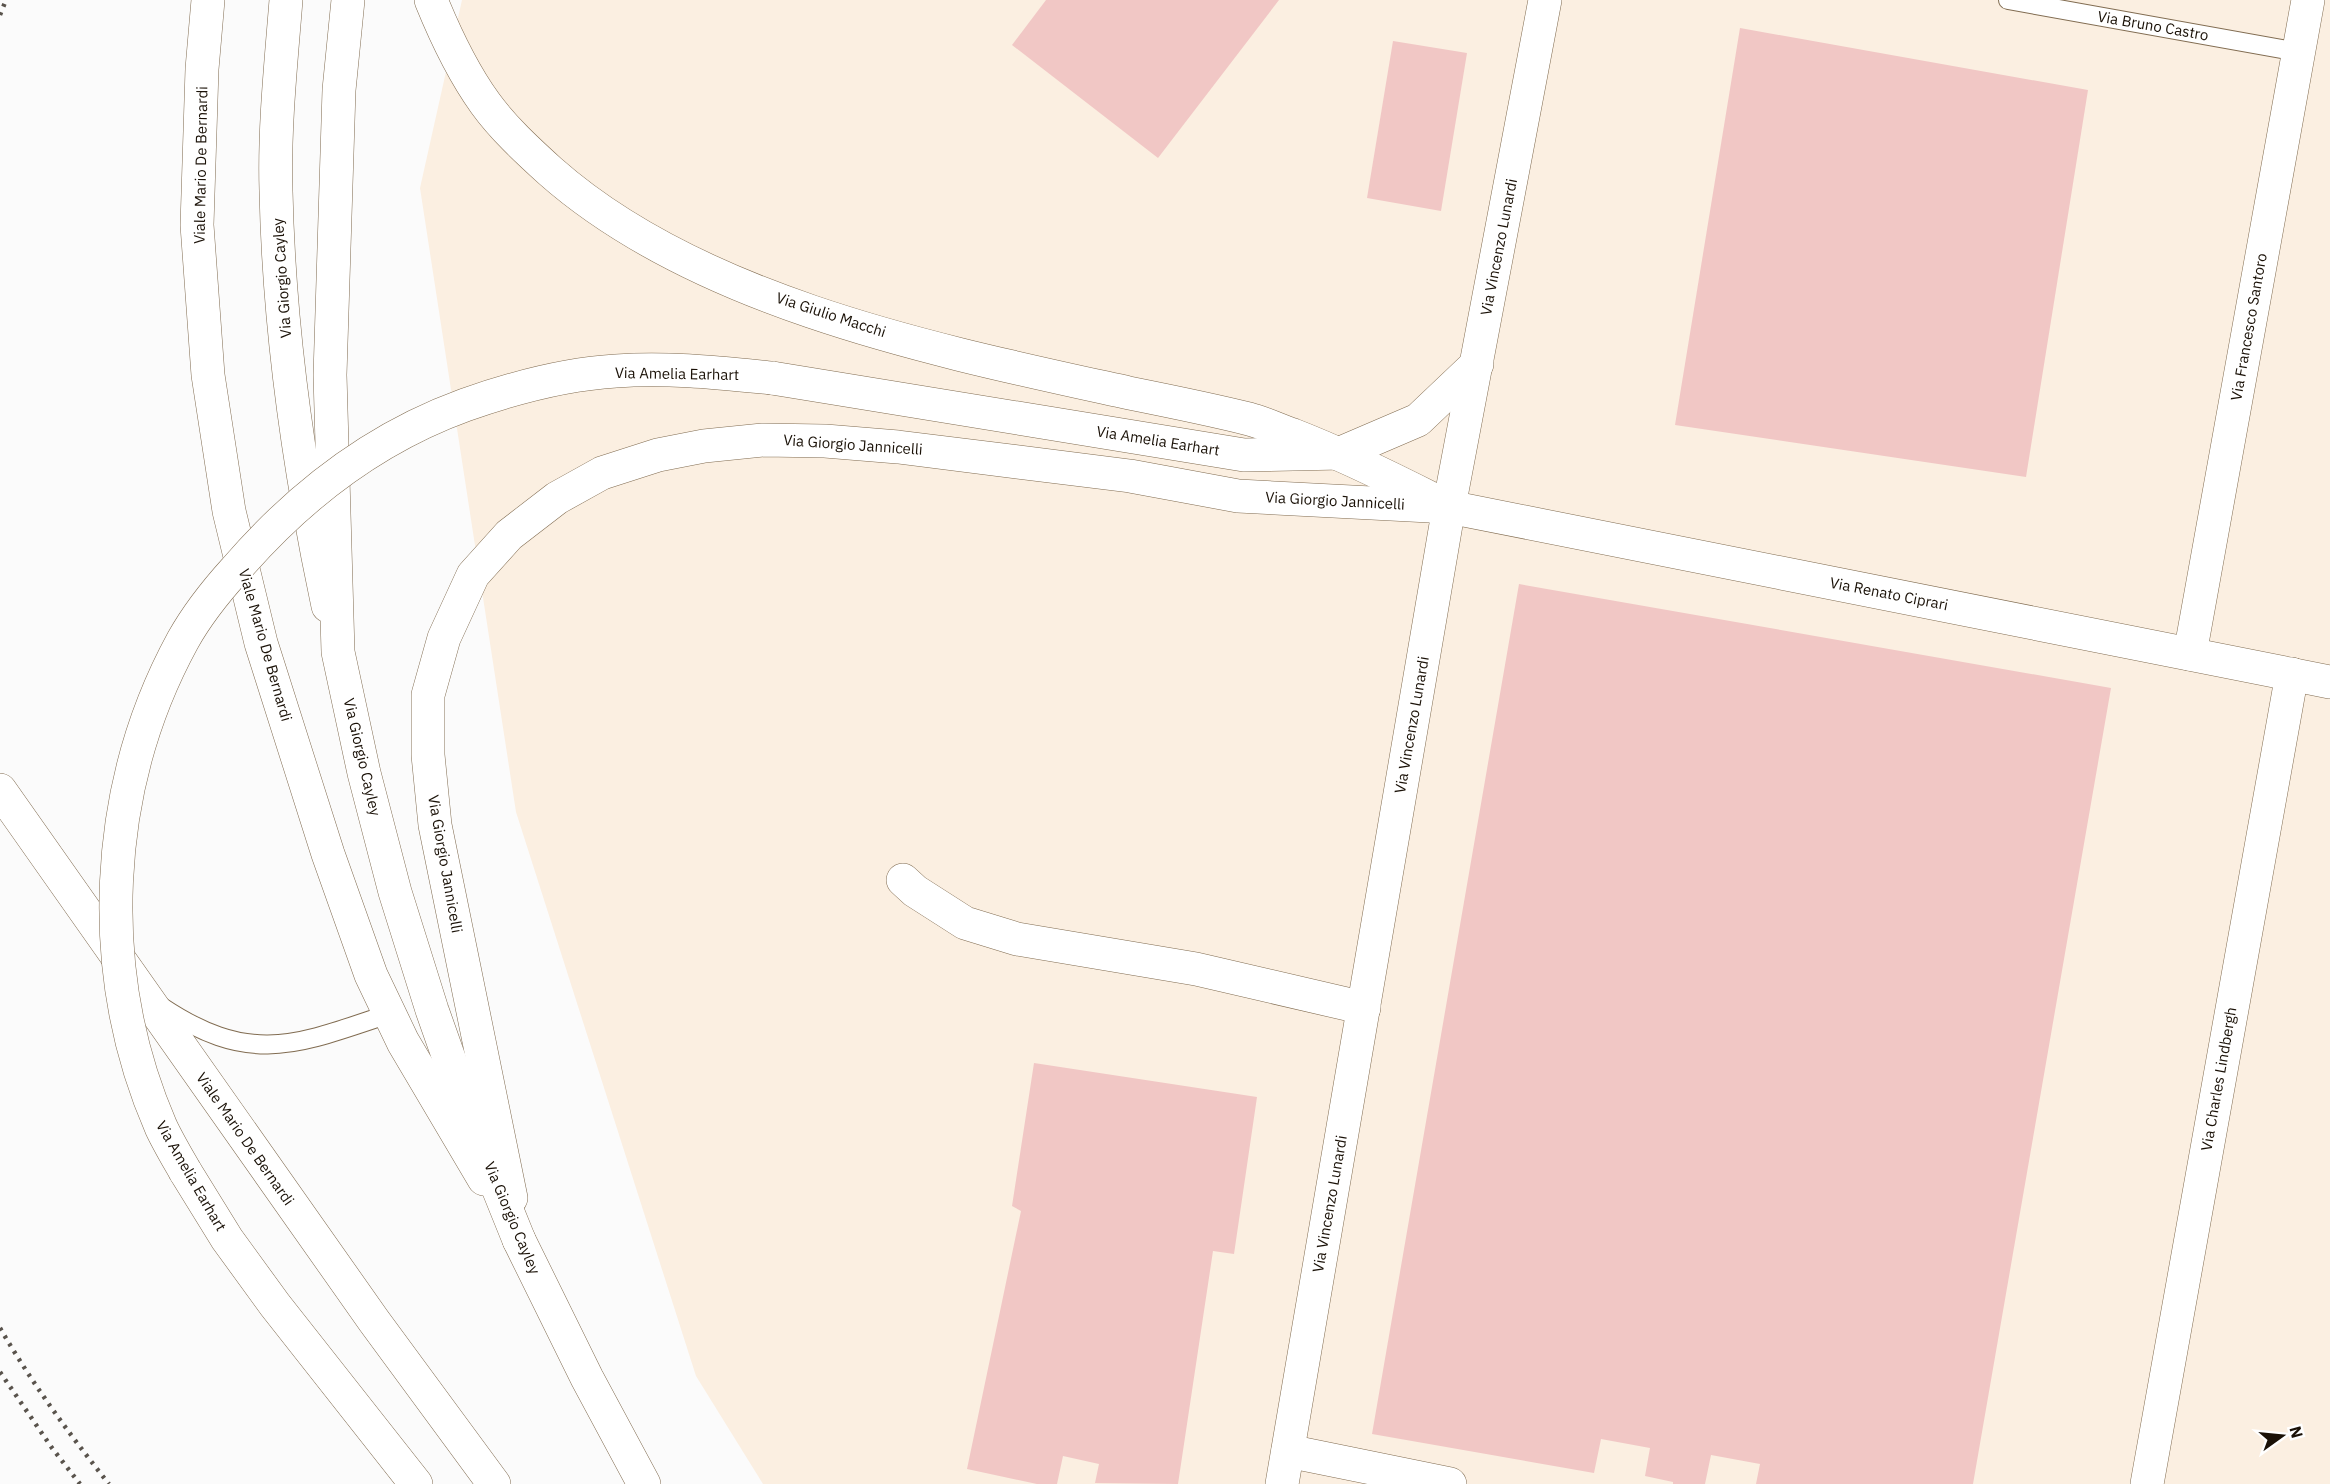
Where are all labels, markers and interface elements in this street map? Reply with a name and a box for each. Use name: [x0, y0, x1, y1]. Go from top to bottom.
street label: Via Bruno Castro: [2096, 6, 2210, 45]
street label: Viale Mario De Bernardi: [190, 86, 211, 244]
street label: Via Vincenzo Lunardi: [1476, 177, 1521, 317]
street label: Via Giorgio Cayley: [268, 217, 295, 339]
street label: Via Francesco Santoro: [2226, 252, 2271, 402]
street label: Via Giulio Macchi: [774, 288, 888, 341]
street label: Via Amelia Earhart: [615, 363, 739, 384]
street label: Via Amelia Earhart: [1095, 421, 1221, 460]
street label: Via Giorgio Jannicelli: [783, 430, 923, 459]
street label: Via Giorgio Jannicelli: [1265, 487, 1405, 514]
street label: Viale Mario De Bernardi: [235, 566, 296, 723]
street label: Via Renato Ciprari: [1828, 573, 1950, 614]
street label: Via Vincenzo Lunardi: [1390, 655, 1433, 795]
street label: Via Giorgio Cayley: [340, 696, 385, 818]
street label: Via Giorgio Jannicelli: [424, 793, 467, 934]
street label: Via Charles Lindbergh: [2196, 1005, 2241, 1152]
street label: Viale Mario De Bernardi: [192, 1069, 298, 1209]
street label: Via Amelia Earhart: [152, 1117, 231, 1234]
street label: Via Vincenzo Lunardi: [1308, 1134, 1351, 1274]
street label: Via Giorgio Cayley: [480, 1159, 545, 1277]
north arrow: [2252, 1406, 2312, 1466]
text: N: [2285, 1424, 2308, 1440]

